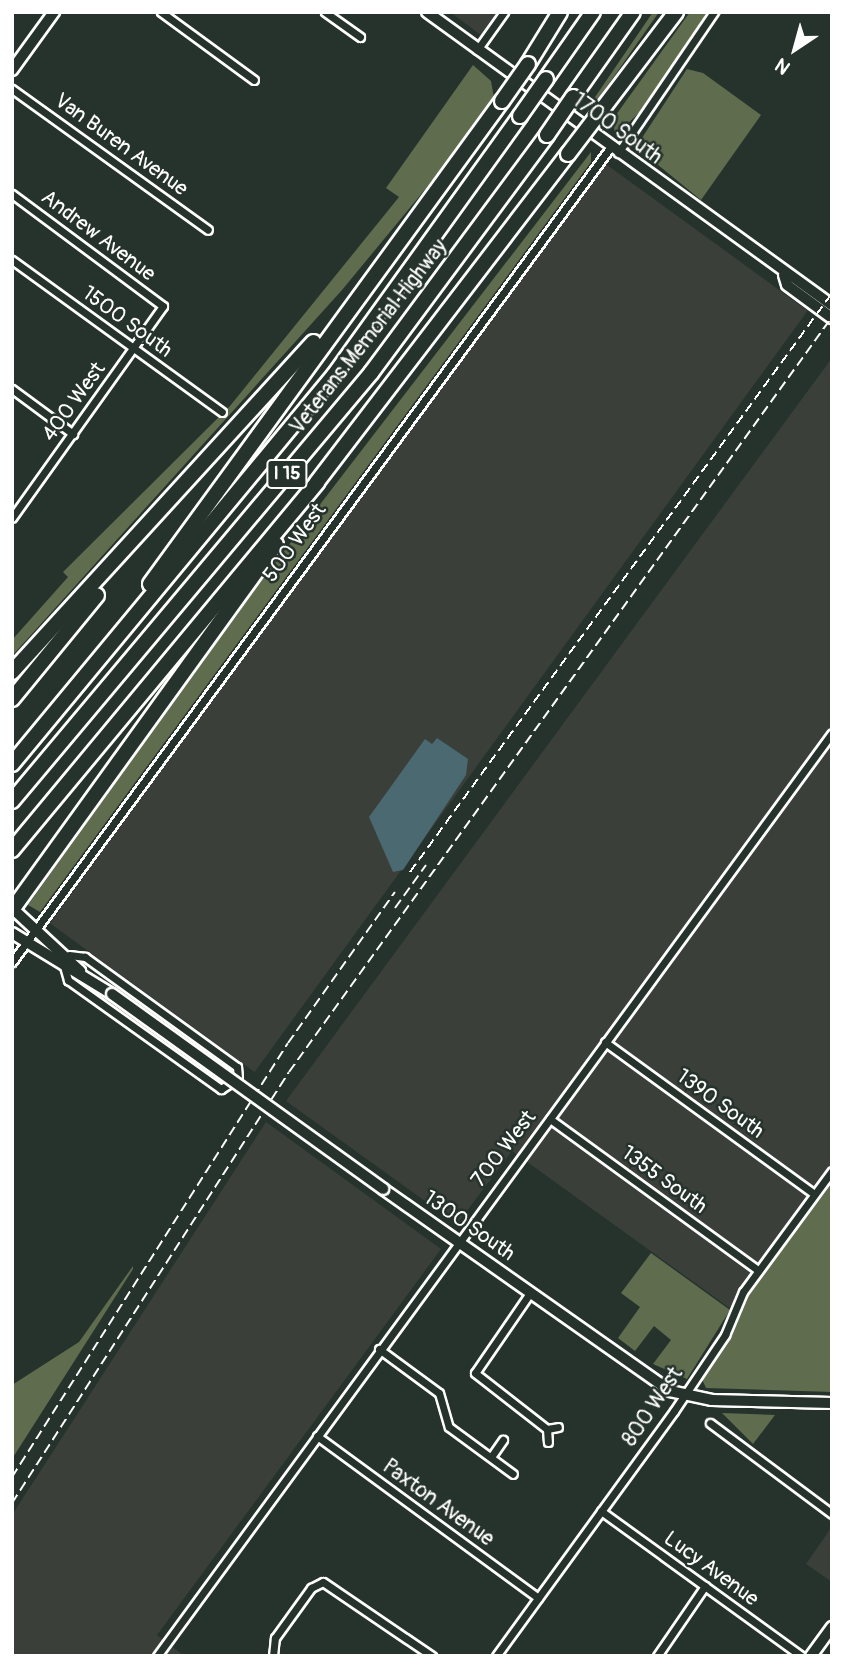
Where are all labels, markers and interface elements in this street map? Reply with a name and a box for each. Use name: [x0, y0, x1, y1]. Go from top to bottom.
north arrow: [760, 14, 830, 84]
text: N: [770, 53, 795, 79]
street label: Van Buren Avenue: [49, 88, 193, 202]
street label: 1700 South: [567, 88, 667, 170]
street label: Andrew Avenue: [36, 185, 160, 287]
street label: Veterans Memorial Highway: [285, 235, 453, 439]
street label: 1500 South: [77, 281, 177, 363]
street label: 400 West: [37, 358, 111, 446]
road number: I 15: [266, 458, 308, 489]
street label: 500 West: [258, 499, 332, 587]
street label: 1390 South: [671, 1064, 769, 1144]
street label: 700 West: [466, 1106, 542, 1192]
street label: 1355 South: [616, 1141, 712, 1219]
street label: 1300 South: [419, 1185, 519, 1267]
street label: 800 West: [617, 1363, 689, 1451]
street label: Paxton Avenue: [377, 1454, 499, 1552]
street label: Lucy Avenue: [659, 1526, 763, 1612]

